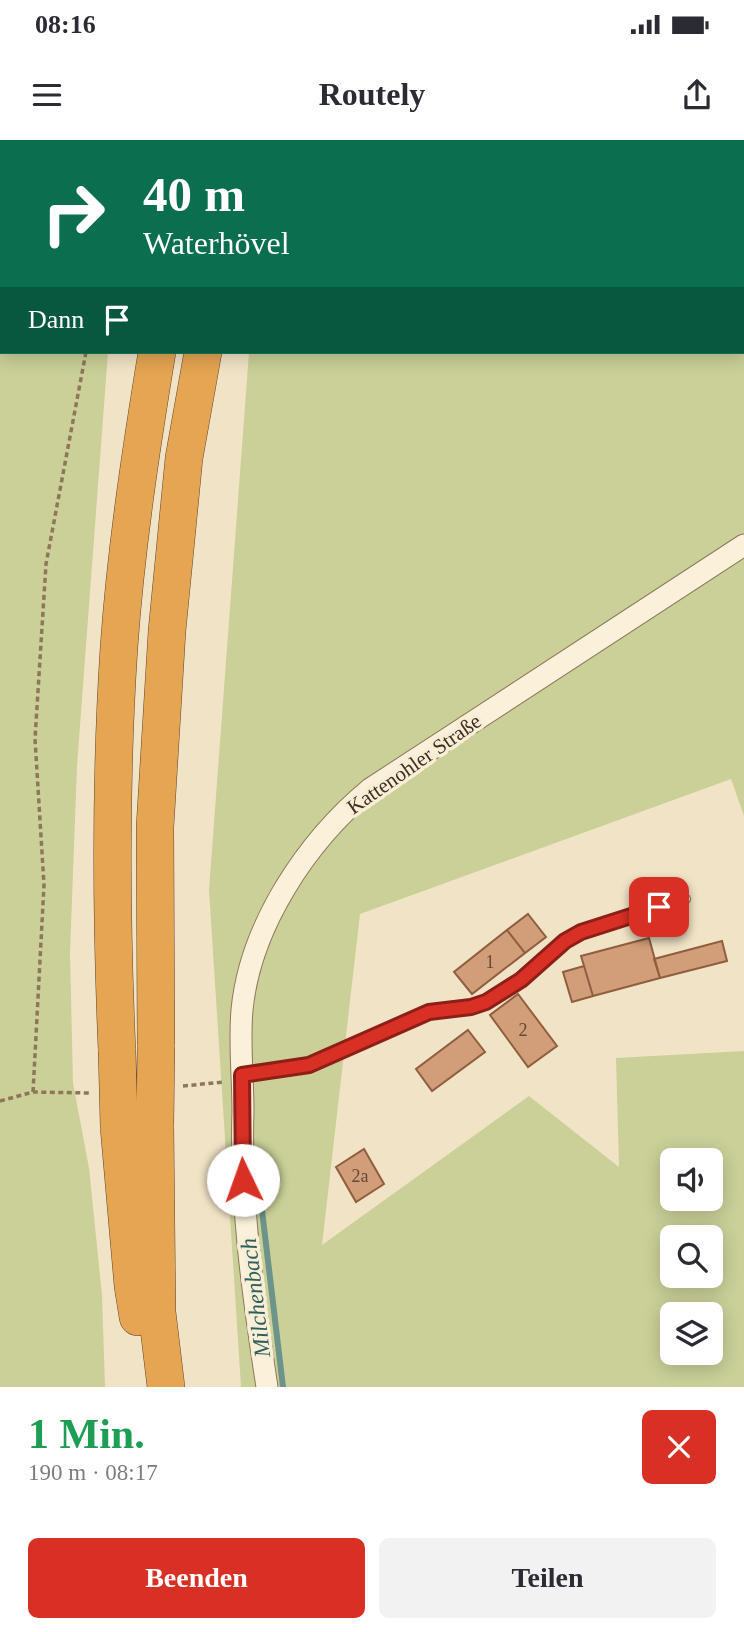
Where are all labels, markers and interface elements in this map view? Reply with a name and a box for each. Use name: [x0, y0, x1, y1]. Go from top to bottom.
text: 08:16: [35, 10, 96, 39]
icon: menu: [28, 76, 66, 114]
text: Routely: [319, 76, 425, 112]
icon: share: [678, 76, 716, 114]
text: 40 m: [143, 167, 245, 222]
icon: right: [28, 168, 119, 259]
text: Waterhövel: [143, 225, 290, 261]
icon: arrive: [98, 301, 136, 339]
text: Dann: [28, 305, 84, 334]
street label: Kattenohler Straße: [342, 709, 486, 819]
pin: [629, 877, 689, 937]
icon: arrive: [640, 888, 678, 926]
house number: 1: [486, 952, 495, 972]
house number: 2: [519, 1020, 528, 1040]
position arrow: [206, 1143, 280, 1217]
map controls: [660, 1148, 723, 1365]
button: sound: [660, 1148, 723, 1211]
house number: 2a: [352, 1166, 369, 1186]
button: search: [660, 1225, 723, 1288]
water label: Milchenbach: [236, 1237, 275, 1360]
button: layers: [660, 1302, 723, 1365]
button: close: [642, 1410, 716, 1484]
text: 1 Min.: [28, 1411, 145, 1457]
text: 190 m · 08:17: [28, 1460, 158, 1485]
button: Beenden: [28, 1538, 365, 1618]
button: Teilen: [379, 1538, 716, 1618]

